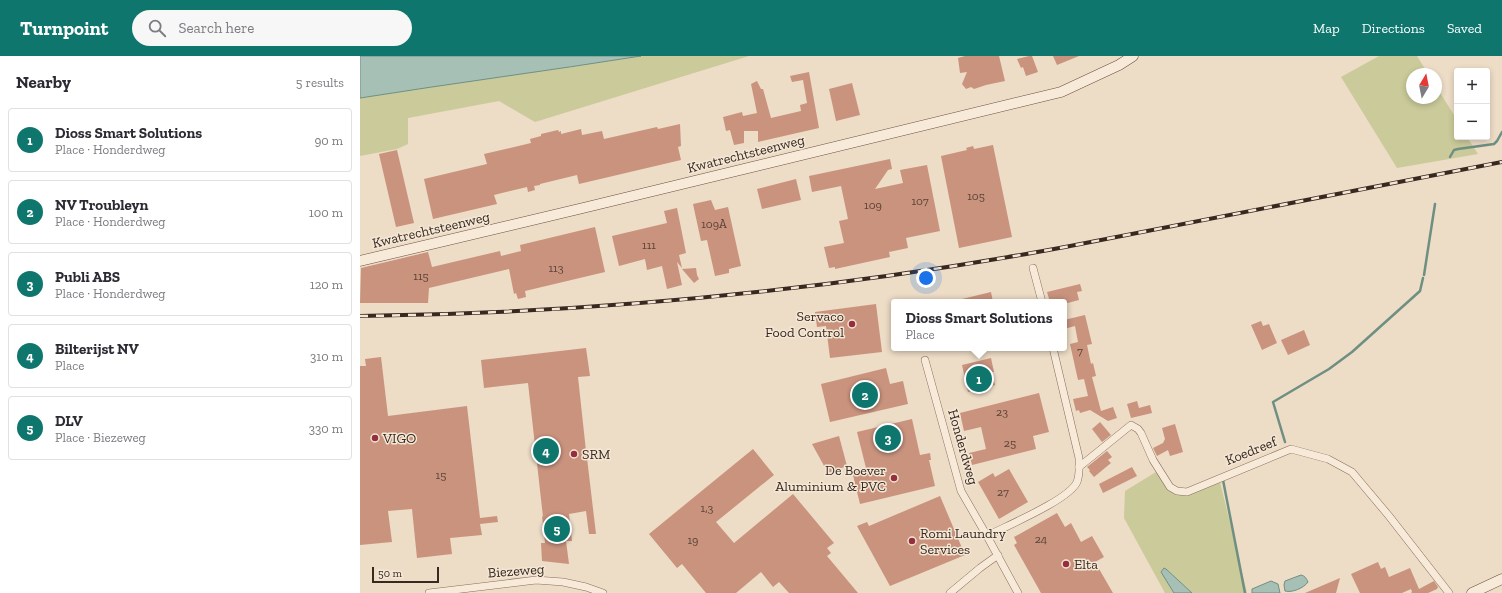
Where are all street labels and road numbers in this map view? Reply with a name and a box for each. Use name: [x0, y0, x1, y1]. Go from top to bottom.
street label: Kwatrechtsteenweg: [686, 131, 807, 177]
street label: Kwatrechtsteenweg: [371, 208, 492, 252]
street label: Honderdweg: [944, 407, 982, 487]
street label: Koedreef: [1223, 432, 1280, 469]
street label: Biezeweg: [487, 561, 545, 581]

